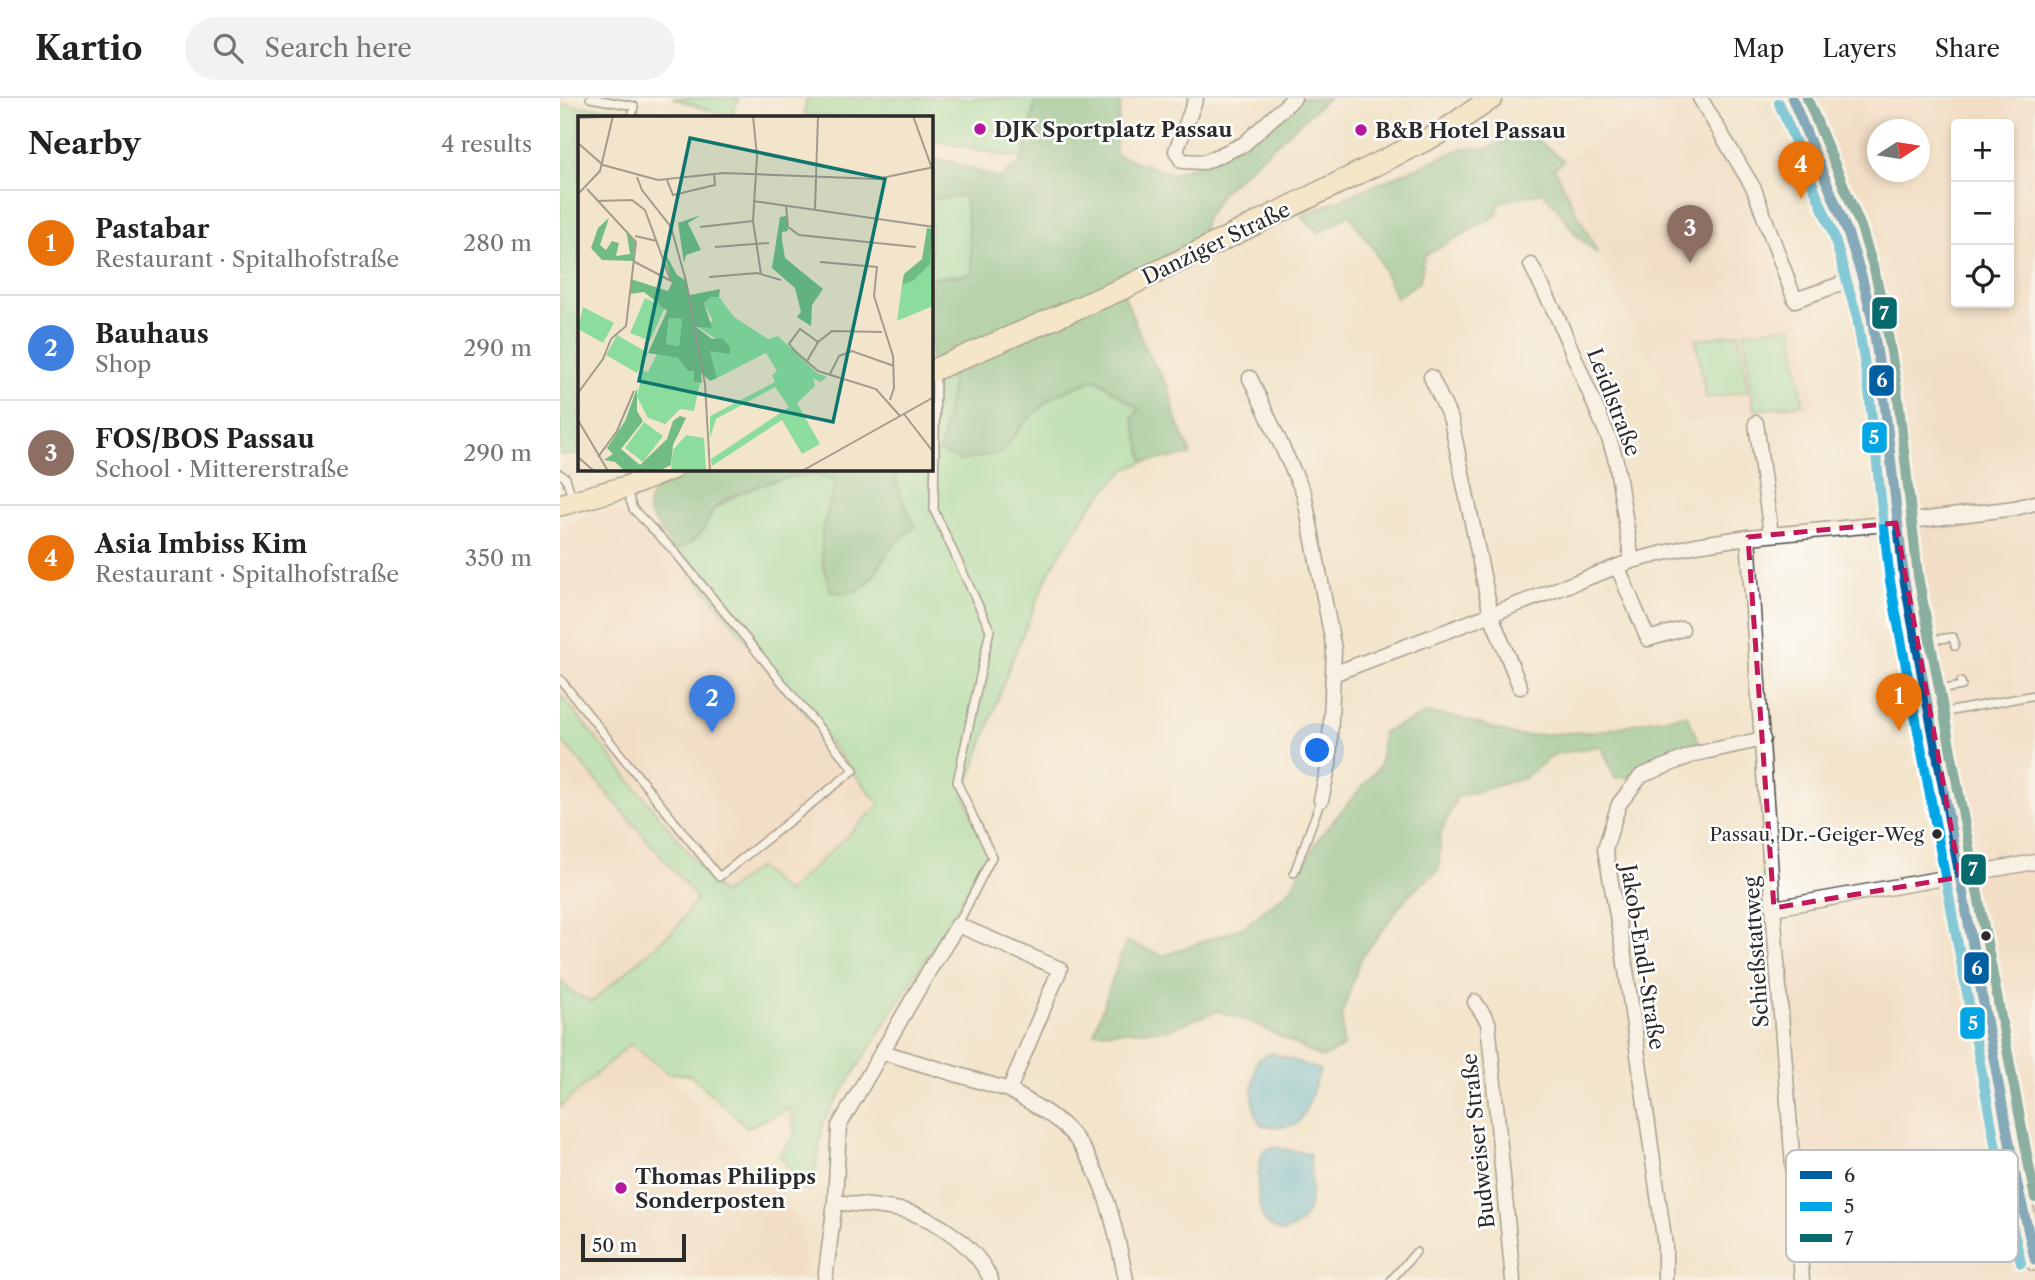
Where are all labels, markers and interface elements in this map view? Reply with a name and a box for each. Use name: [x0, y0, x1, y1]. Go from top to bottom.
search box: [185, 17, 675, 80]
text: Kartio: [35, 28, 143, 69]
icon: search: [209, 29, 247, 67]
text: Search here: [265, 32, 412, 64]
text: Map: [1733, 34, 1784, 63]
text: Layers: [1822, 34, 1897, 63]
text: Share: [1935, 34, 2000, 63]
inset map: [578, 116, 933, 471]
place label: DJK Sportplatz Passau: [994, 117, 1233, 142]
place label: B&B Hotel Passau: [1375, 118, 1566, 143]
north arrow: [1867, 119, 1930, 182]
map controls: [1951, 119, 2014, 308]
button: +: [1951, 119, 2014, 182]
marker: DJK Sportplatz Passau: [972, 121, 988, 137]
marker: B&B Hotel Passau: [1353, 122, 1369, 138]
text: Nearby: [28, 125, 141, 162]
text: 4 results: [441, 130, 532, 158]
pin: 4: [1778, 141, 1824, 199]
button: −: [1951, 182, 2014, 245]
street label: Danziger Straße: [1138, 196, 1294, 290]
pin: 3: [1667, 205, 1713, 263]
text: Pastabar: [95, 213, 209, 245]
text: 1: [46, 229, 56, 257]
text: 280 m: [463, 229, 532, 257]
text: Restaurant · Spitalhofstraße: [95, 245, 399, 273]
button: locate: [1951, 245, 2014, 308]
line badge: 7: [1871, 296, 1898, 330]
text: 7: [1879, 302, 1889, 325]
text: Bauhaus: [95, 318, 209, 350]
text: 2: [44, 334, 58, 362]
text: 290 m: [463, 334, 532, 362]
street label: Leidlstraße: [1582, 345, 1646, 459]
text: Shop: [95, 350, 151, 378]
line badge: 6: [1868, 364, 1895, 397]
text: 6: [1876, 369, 1888, 392]
line badge: 5: [1861, 421, 1888, 454]
text: FOS/BOS Passau: [95, 423, 315, 455]
text: 5: [1869, 426, 1879, 449]
text: 3: [45, 439, 58, 467]
text: 290 m: [463, 439, 532, 467]
text: School · Mittererstraße: [95, 455, 349, 483]
text: Asia Imbiss Kim: [95, 528, 307, 560]
text: 4: [44, 544, 58, 572]
text: 350 m: [465, 544, 532, 572]
text: Restaurant · Spitalhofstraße: [95, 560, 399, 588]
pin: 1: [1876, 673, 1922, 731]
pin: 2: [689, 675, 735, 733]
your location: [1300, 733, 1334, 767]
place label: Passau, Dr.-Geiger-Weg: [1710, 823, 1925, 846]
marker: Passau, Dr.-Geiger-Weg: [1930, 827, 1944, 841]
line badge: 7: [1960, 853, 1987, 886]
text: 7: [1968, 858, 1978, 881]
street label: Jakob-Endl-Straße: [1616, 860, 1670, 1051]
street label: Schießstattweg: [1738, 875, 1774, 1028]
unlabelled marker: [1979, 929, 1993, 943]
line badge: 6: [1963, 951, 1990, 985]
text: 6: [1971, 957, 1983, 980]
line badge: 5: [1959, 1006, 1986, 1040]
text: 5: [1968, 1012, 1978, 1035]
street label: Budweiser Straße: [1456, 1052, 1500, 1230]
legend: [1786, 1150, 2018, 1262]
place label: Thomas Philipps Sonderposten: [635, 1164, 816, 1213]
text: 6: [1844, 1164, 1855, 1187]
marker: Thomas Philipps Sonderposten: [613, 1180, 629, 1196]
text: 5: [1844, 1195, 1854, 1218]
text: 7: [1844, 1227, 1854, 1250]
scale bar: [581, 1231, 686, 1263]
text: 50 m: [592, 1234, 637, 1257]

